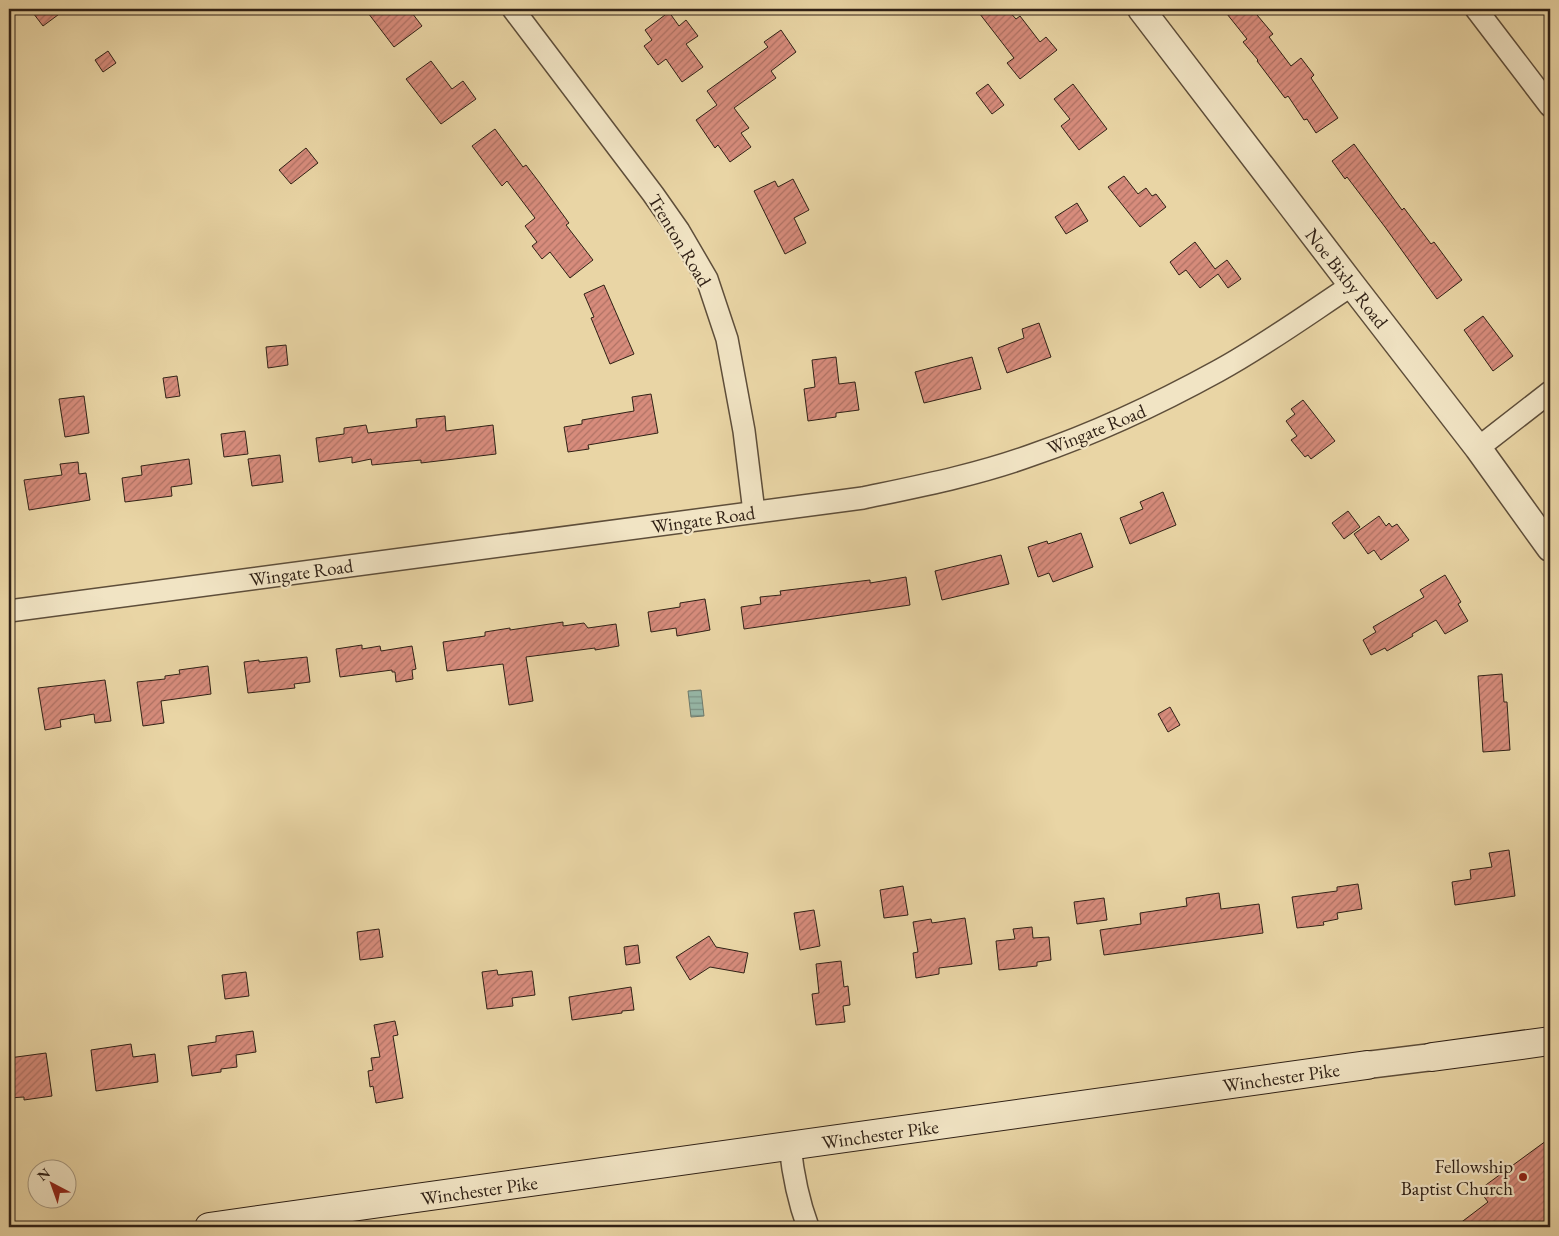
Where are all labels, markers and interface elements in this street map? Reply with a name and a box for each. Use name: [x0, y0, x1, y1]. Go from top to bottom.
street label: Trenton Road: [642, 189, 717, 291]
street label: Noe Bixby Road: [1300, 223, 1394, 334]
street label: Wingate Road: [1043, 398, 1150, 461]
street label: Wingate Road: [650, 500, 757, 539]
street label: Wingate Road: [248, 553, 355, 592]
street label: Winchester Pike: [1221, 1057, 1341, 1098]
street label: Winchester Pike: [820, 1114, 940, 1155]
place label: Fellowship Baptist Church: [1401, 1154, 1513, 1201]
north arrow: [28, 1158, 78, 1208]
text: N: [33, 1163, 54, 1185]
street label: Winchester Pike: [419, 1170, 539, 1211]
marker: Fellowship Baptist Church: [1517, 1171, 1529, 1183]

